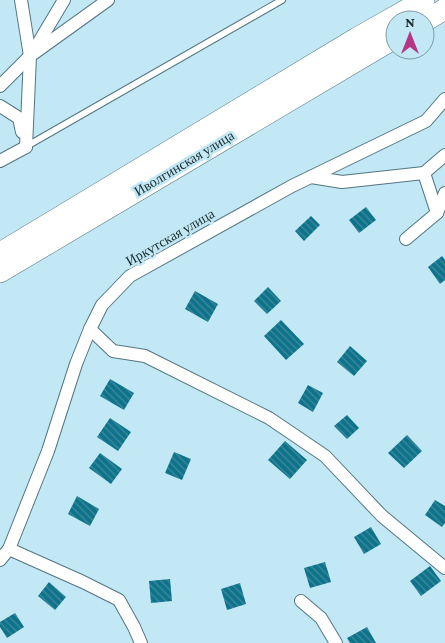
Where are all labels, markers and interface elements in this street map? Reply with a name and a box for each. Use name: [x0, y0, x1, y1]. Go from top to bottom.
north arrow: [385, 10, 435, 60]
text: N: [405, 14, 415, 30]
street label: Иволгинская улица: [131, 126, 238, 199]
street label: Иркутская улица: [123, 205, 218, 269]

